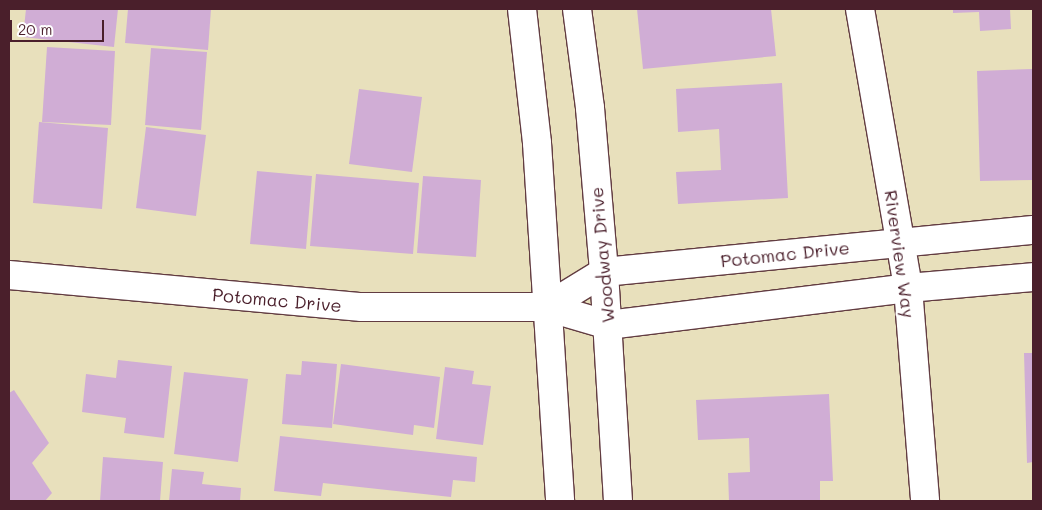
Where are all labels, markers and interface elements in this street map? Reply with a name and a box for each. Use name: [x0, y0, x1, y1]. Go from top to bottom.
scale bar: [12, 10, 106, 42]
text: 20 m: [18, 19, 52, 39]
street label: Woodway Drive: [585, 186, 619, 324]
street label: Riverview Way: [880, 189, 920, 319]
street label: Potomac Drive: [719, 236, 851, 272]
street label: Potomac Drive: [211, 284, 343, 316]

